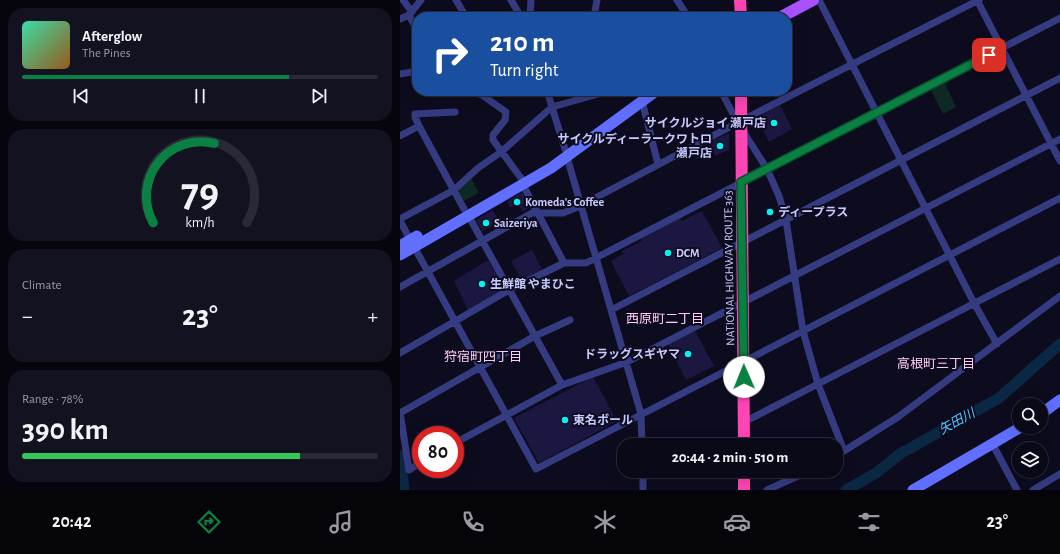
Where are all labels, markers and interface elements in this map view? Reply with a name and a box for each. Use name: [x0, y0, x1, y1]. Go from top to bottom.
icon: right: [424, 28, 476, 80]
text: Afterglow: [82, 29, 142, 44]
text: 210 m: [490, 29, 555, 57]
pin: [972, 38, 1006, 72]
icon: arrive: [978, 44, 1000, 66]
text: The Pines: [82, 47, 131, 60]
text: Turn right: [490, 62, 559, 80]
icon: previous: [70, 85, 92, 107]
icon: pause: [189, 85, 211, 107]
icon: next: [308, 85, 330, 107]
place label: サイクルジョイ 瀬戸店: [645, 117, 766, 129]
marker: サイクルジョイ 瀬戸店: [769, 118, 779, 128]
place label: サイクルディーラークワトロ 瀬戸店: [557, 132, 712, 159]
marker: サイクルディーラークワトロ 瀬戸店: [715, 141, 725, 151]
text: 79: [181, 173, 219, 214]
street label: NATIONAL HIGHWAY ROUTE 363: [722, 190, 736, 346]
place label: Komeda's Coffee: [525, 196, 605, 208]
marker: Komeda's Coffee: [512, 197, 522, 207]
place label: ディープラス: [778, 205, 848, 218]
marker: ディープラス: [765, 207, 775, 217]
text: km/h: [185, 215, 215, 229]
place label: Saizeriya: [494, 217, 538, 230]
marker: Saizeriya: [481, 218, 491, 228]
place label: DCM: [676, 247, 700, 259]
marker: DCM: [663, 248, 673, 258]
place label: 生鮮館 やまひこ: [490, 278, 576, 290]
text: Climate: [22, 279, 61, 292]
marker: 生鮮館 やまひこ: [477, 279, 487, 289]
text: 23°: [182, 301, 218, 331]
text: −: [22, 305, 33, 327]
text: +: [367, 305, 378, 327]
district label: 西原町二丁目: [626, 313, 704, 326]
place label: ドラッグスギヤマ: [584, 347, 680, 360]
marker: ドラッグスギヤマ: [683, 349, 693, 359]
district label: 狩宿町四丁目: [444, 350, 522, 364]
position arrow: [723, 356, 765, 398]
district label: 高根町三丁目: [897, 357, 975, 371]
text: Range · 78%: [22, 393, 83, 406]
map controls: [1012, 398, 1048, 478]
button: search: [1012, 398, 1048, 434]
water label: 矢田川: [936, 405, 979, 437]
place label: 東名ボール: [573, 413, 633, 426]
text: 390 km: [22, 415, 109, 445]
marker: 東名ボール: [560, 415, 570, 425]
speed limit sign: 80: [412, 426, 464, 478]
button: layers: [1012, 442, 1048, 478]
text: 20:44 · 2 min · 510 m: [672, 450, 788, 465]
icon: directions: [195, 508, 223, 536]
icon: music: [327, 508, 355, 536]
icon: phone: [459, 508, 487, 536]
icon: climate: [591, 508, 619, 536]
icon: car: [723, 508, 751, 536]
icon: filters: [855, 508, 883, 536]
text: 20:42: [52, 513, 91, 531]
text: 23°: [986, 513, 1008, 531]

